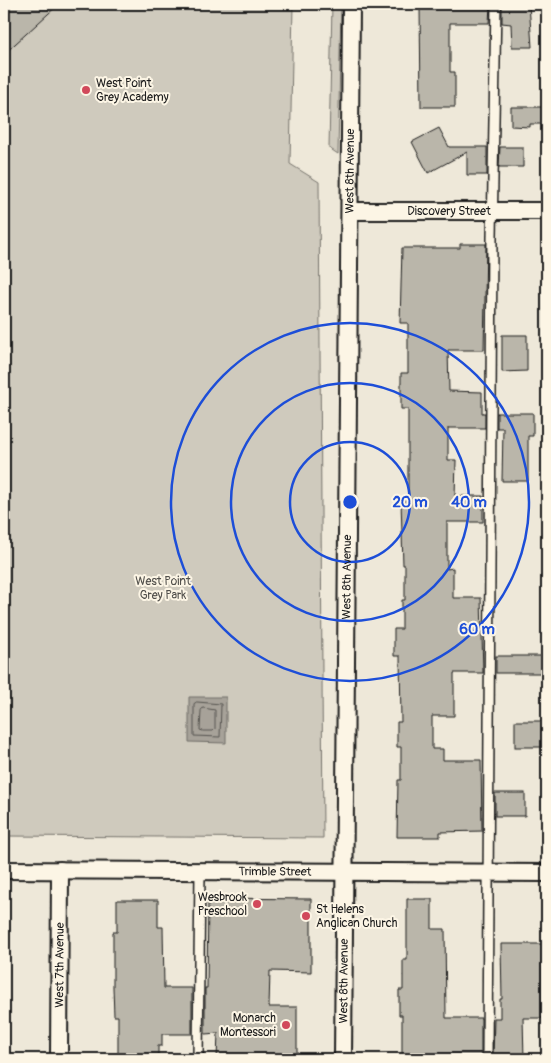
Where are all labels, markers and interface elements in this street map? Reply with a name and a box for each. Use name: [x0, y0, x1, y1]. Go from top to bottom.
place label: West Point Grey Academy: [96, 76, 169, 105]
marker: West Point Grey Academy: [80, 84, 92, 96]
street label: West 8th Avenue: [342, 128, 358, 214]
street label: Discovery Street: [407, 204, 491, 219]
centre of rings: [341, 493, 359, 511]
text: 20 m: [392, 493, 428, 512]
text: 40 m: [451, 493, 487, 512]
street label: West 8th Avenue: [339, 534, 354, 620]
park label: West Point Grey Park: [135, 574, 191, 603]
text: 60 m: [459, 620, 495, 639]
street label: Trimble Street: [238, 864, 312, 879]
place label: Wesbrook Preschool: [198, 890, 247, 919]
marker: Wesbrook Preschool: [251, 898, 263, 910]
place label: St Helens Anglican Church: [316, 902, 398, 931]
marker: St Helens Anglican Church: [300, 910, 312, 922]
street label: West 7th Avenue: [52, 922, 67, 1008]
street label: West 8th Avenue: [336, 938, 351, 1024]
place label: Monarch Montessori: [220, 1011, 276, 1040]
marker: Monarch Montessori: [280, 1019, 292, 1031]

